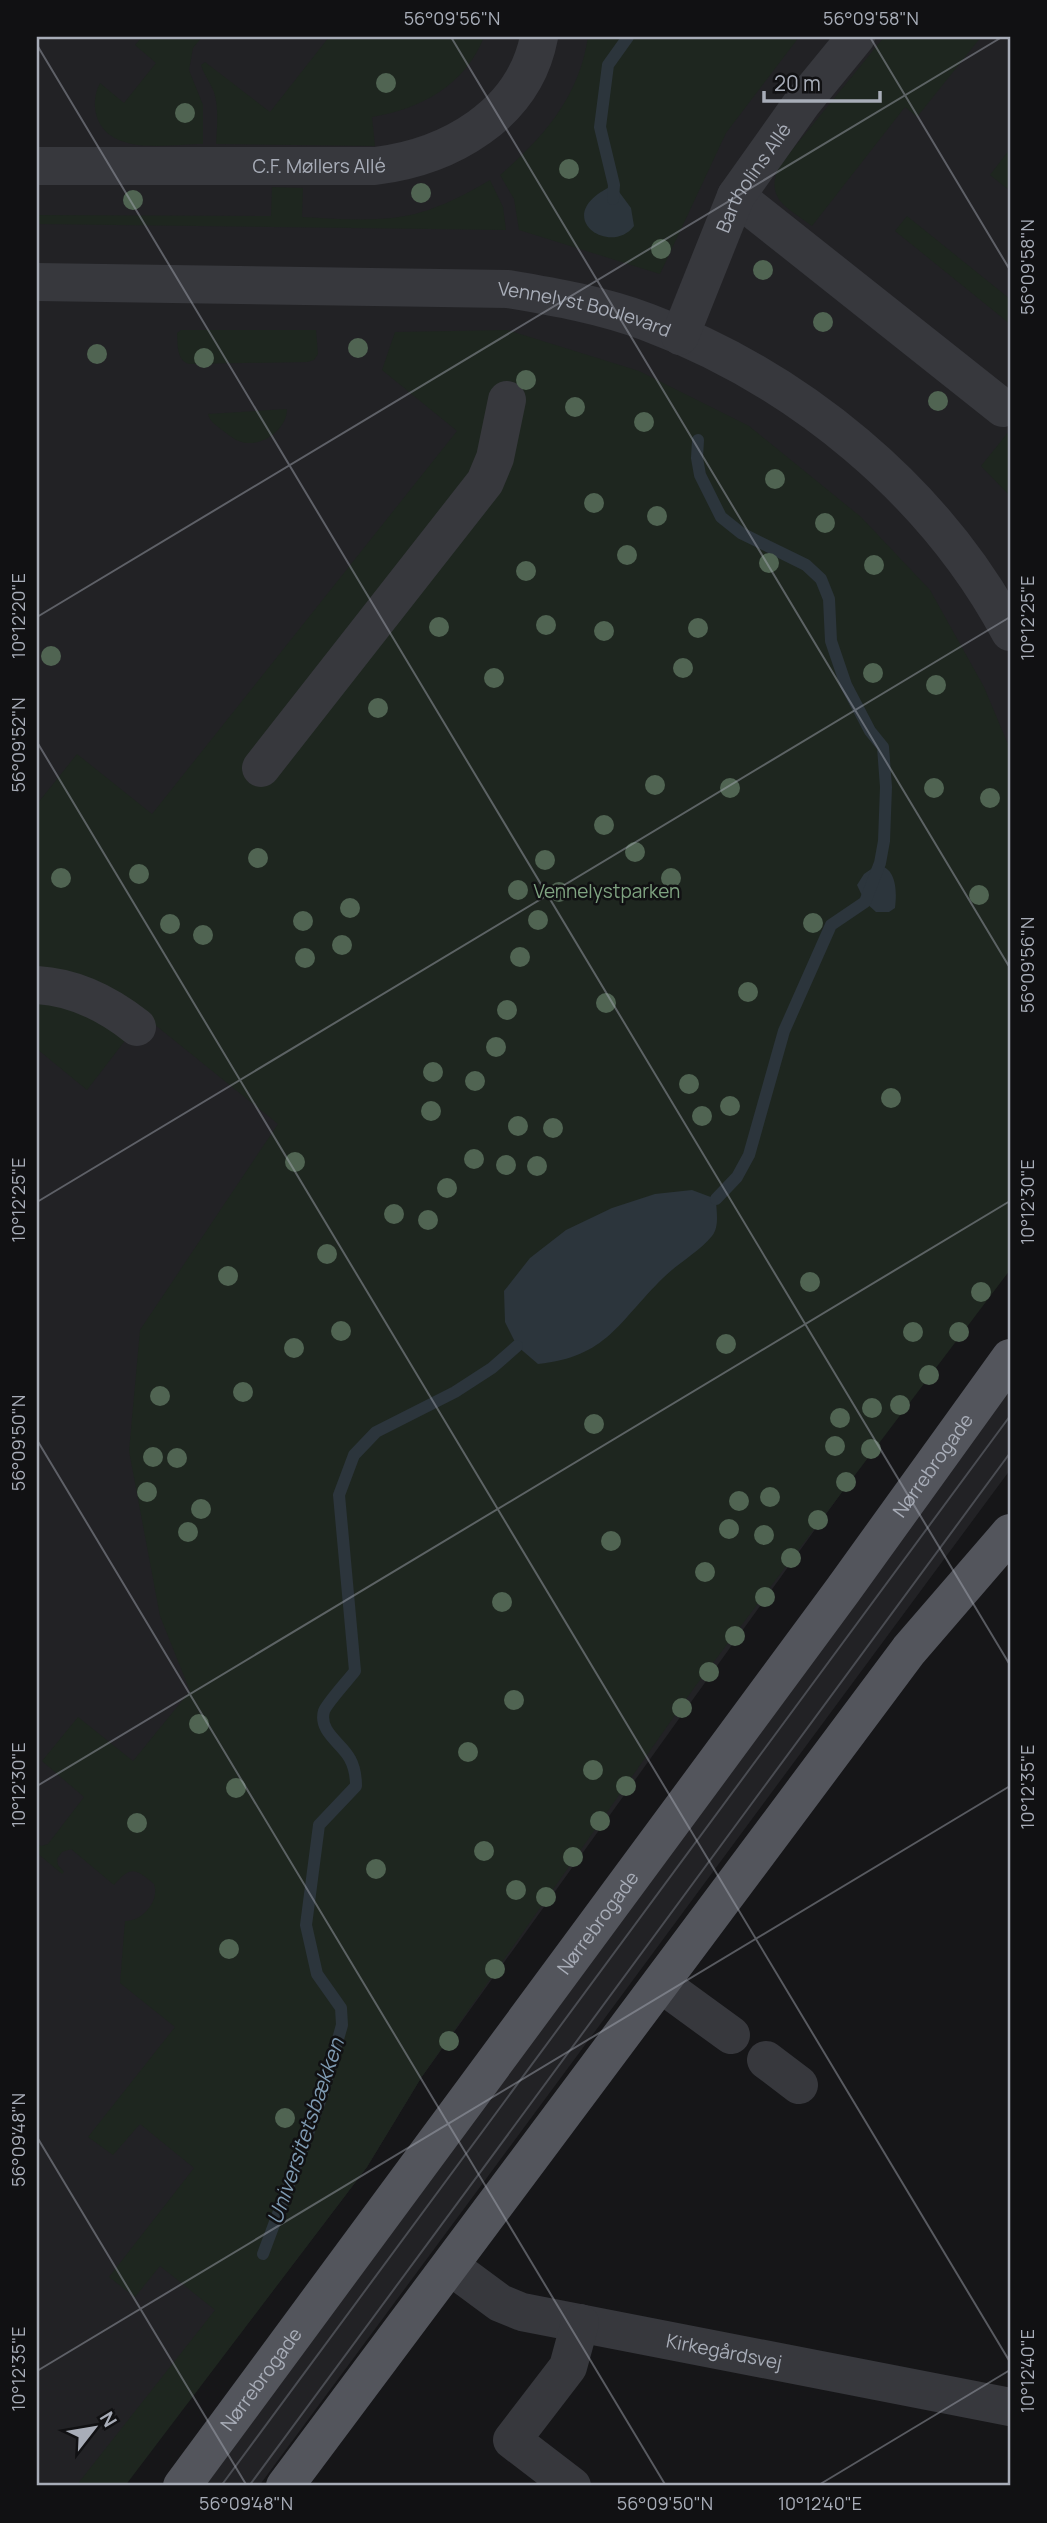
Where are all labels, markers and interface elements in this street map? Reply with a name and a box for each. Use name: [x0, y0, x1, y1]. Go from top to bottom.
text: 56°09'56"N: [404, 6, 500, 30]
text: 56°09'58"N: [823, 6, 919, 30]
scale bar: [764, 60, 879, 104]
text: 20 m: [774, 69, 821, 97]
street label: Bartholins Allé: [710, 118, 797, 236]
street label: C.F. Møllers Allé: [252, 152, 387, 179]
text: 56°09'58"N: [1015, 219, 1039, 315]
street label: Vennelyst Boulevard: [498, 276, 675, 343]
text: 10°12'20"E: [6, 573, 30, 659]
text: 10°12'25"E: [1015, 575, 1039, 661]
text: 56°09'52"N: [6, 697, 30, 793]
park label: Vennelystparken: [534, 878, 680, 904]
text: 56°09'56"N: [1015, 917, 1039, 1013]
text: 10°12'25"E: [6, 1157, 30, 1243]
text: 10°12'30"E: [1015, 1159, 1039, 1245]
text: 56°09'50"N: [6, 1395, 30, 1491]
street label: Nørrebrogade: [886, 1408, 979, 1523]
text: 10°12'30"E: [6, 1742, 30, 1828]
text: 10°12'35"E: [1015, 1745, 1039, 1829]
street label: Nørrebrogade: [551, 1866, 644, 1980]
water label: Universitetsbækken: [260, 2033, 350, 2228]
text: 56°09'48"N: [6, 2093, 30, 2187]
street label: Nørrebrogade: [214, 2322, 308, 2436]
text: 10°12'35"E: [6, 2327, 30, 2411]
street label: Kirkegårdsvej: [664, 2327, 784, 2375]
text: 10°12'40"E: [1015, 2329, 1039, 2413]
north arrow: [60, 2394, 130, 2464]
text: N: [94, 2407, 123, 2432]
text: 56°09'48"N: [199, 2491, 293, 2515]
text: 56°09'50"N: [617, 2491, 713, 2515]
text: 10°12'40"E: [778, 2491, 862, 2515]

